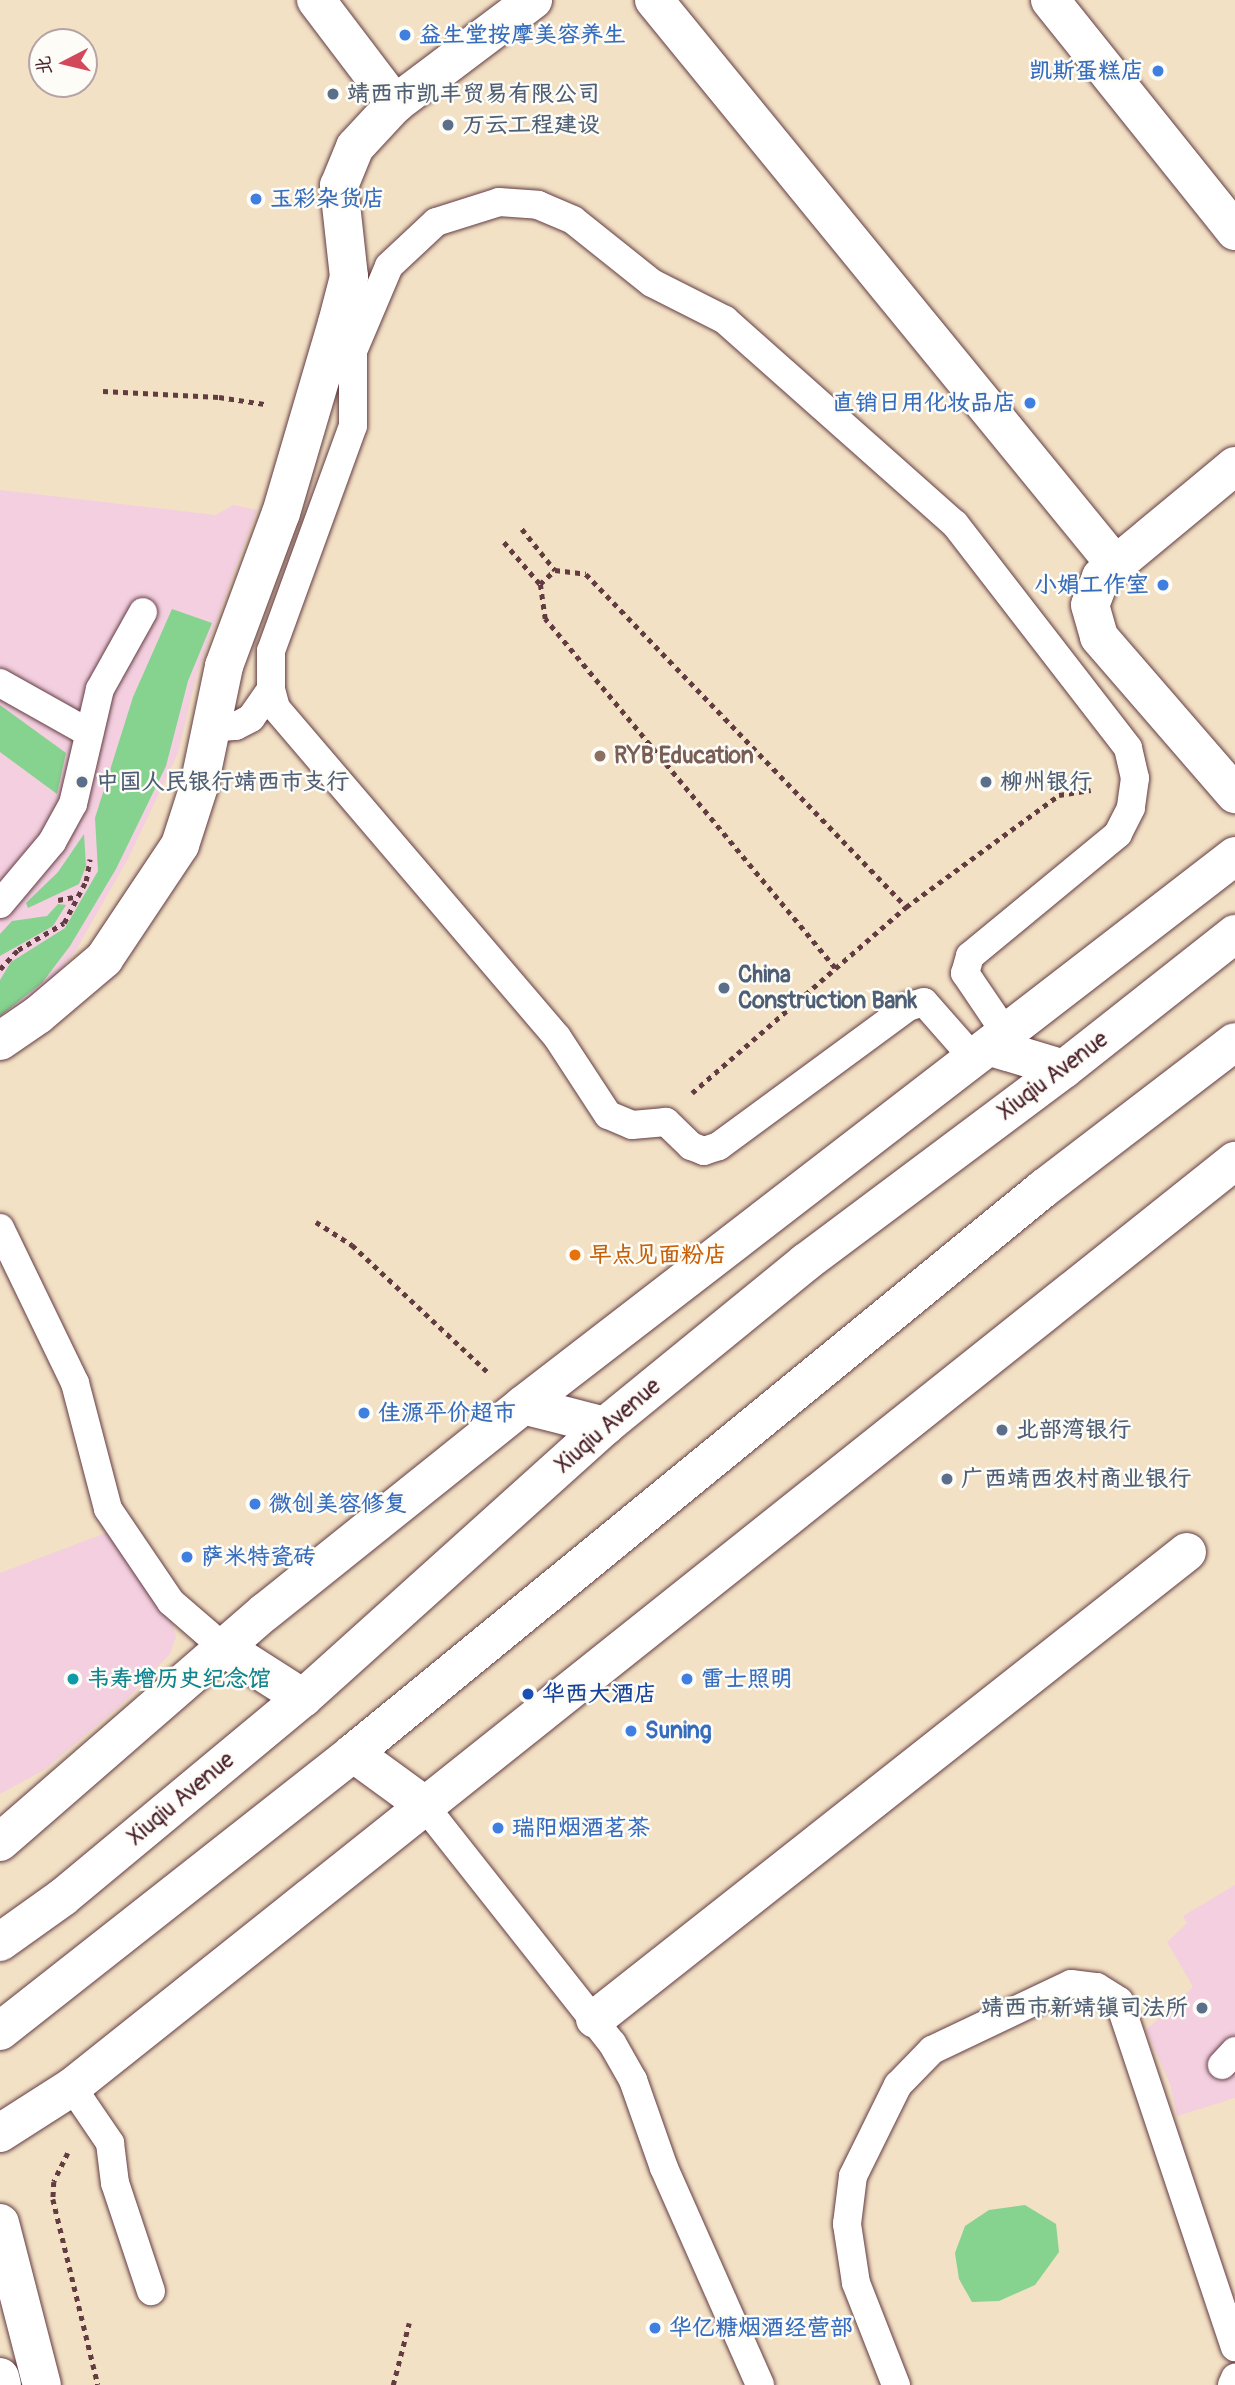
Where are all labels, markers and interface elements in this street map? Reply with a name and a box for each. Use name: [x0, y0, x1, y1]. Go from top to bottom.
place label: 益生堂按摩美容养生: [419, 21, 626, 49]
marker: 益生堂按摩美容养生: [397, 27, 413, 43]
north arrow: [28, 28, 98, 98]
text: 北: [31, 54, 57, 76]
place label: 凯斯蛋糕店: [1029, 57, 1144, 85]
marker: 凯斯蛋糕店: [1150, 63, 1166, 79]
place label: 靖西市凯丰贸易有限公司: [347, 80, 600, 108]
marker: 靖西市凯丰贸易有限公司: [325, 86, 341, 102]
place label: 万云工程建设: [462, 111, 600, 139]
marker: 万云工程建设: [440, 117, 456, 133]
place label: 玉彩杂货店: [270, 185, 385, 213]
marker: 玉彩杂货店: [248, 191, 264, 207]
place label: 直销日用化妆品店: [832, 389, 1016, 417]
marker: 直销日用化妆品店: [1022, 395, 1038, 411]
place label: 小娟工作室: [1034, 571, 1149, 599]
marker: 小娟工作室: [1155, 577, 1171, 593]
place label: RYB Education: [614, 742, 754, 770]
marker: RYB Education: [592, 748, 608, 764]
place label: 中国人民银行靖西市支行: [96, 768, 349, 796]
place label: 柳州银行: [1000, 768, 1092, 796]
marker: 中国人民银行靖西市支行: [74, 774, 90, 790]
marker: 柳州银行: [978, 774, 994, 790]
place label: China Construction Bank: [738, 961, 917, 1015]
marker: China Construction Bank: [716, 980, 732, 996]
street label: Xiuqiu Avenue: [992, 1026, 1114, 1126]
place label: 早点见面粉店: [589, 1241, 727, 1269]
marker: 早点见面粉店: [567, 1247, 583, 1263]
street label: Xiuqiu Avenue: [550, 1373, 666, 1479]
place label: 佳源平价超市: [378, 1399, 516, 1427]
marker: 佳源平价超市: [356, 1405, 372, 1421]
place label: 北部湾银行: [1016, 1416, 1131, 1444]
marker: 北部湾银行: [994, 1422, 1010, 1438]
place label: 广西靖西农村商业银行: [961, 1465, 1191, 1493]
marker: 广西靖西农村商业银行: [939, 1471, 955, 1487]
place label: 微创美容修复: [269, 1490, 407, 1518]
marker: 微创美容修复: [247, 1496, 263, 1512]
place label: 萨米特瓷砖: [201, 1543, 316, 1571]
marker: 萨米特瓷砖: [179, 1549, 195, 1565]
place label: 韦寿增历史纪念馆: [87, 1665, 271, 1693]
place label: 雷士照明: [701, 1665, 793, 1693]
marker: 韦寿增历史纪念馆: [65, 1671, 81, 1687]
marker: 雷士照明: [679, 1671, 695, 1687]
place label: 华西大酒店: [542, 1680, 657, 1708]
marker: 华西大酒店: [520, 1686, 536, 1702]
place label: Suning: [645, 1717, 711, 1745]
marker: Suning: [623, 1723, 639, 1739]
street label: Xiuqiu Avenue: [122, 1746, 240, 1852]
place label: 瑞阳烟酒茗茶: [512, 1814, 650, 1842]
marker: 瑞阳烟酒茗茶: [490, 1820, 506, 1836]
place label: 靖西市新靖镇司法所: [981, 1994, 1188, 2022]
marker: 靖西市新靖镇司法所: [1194, 2000, 1210, 2016]
place label: 华亿糖烟酒经营部: [669, 2314, 853, 2342]
marker: 华亿糖烟酒经营部: [647, 2320, 663, 2336]

